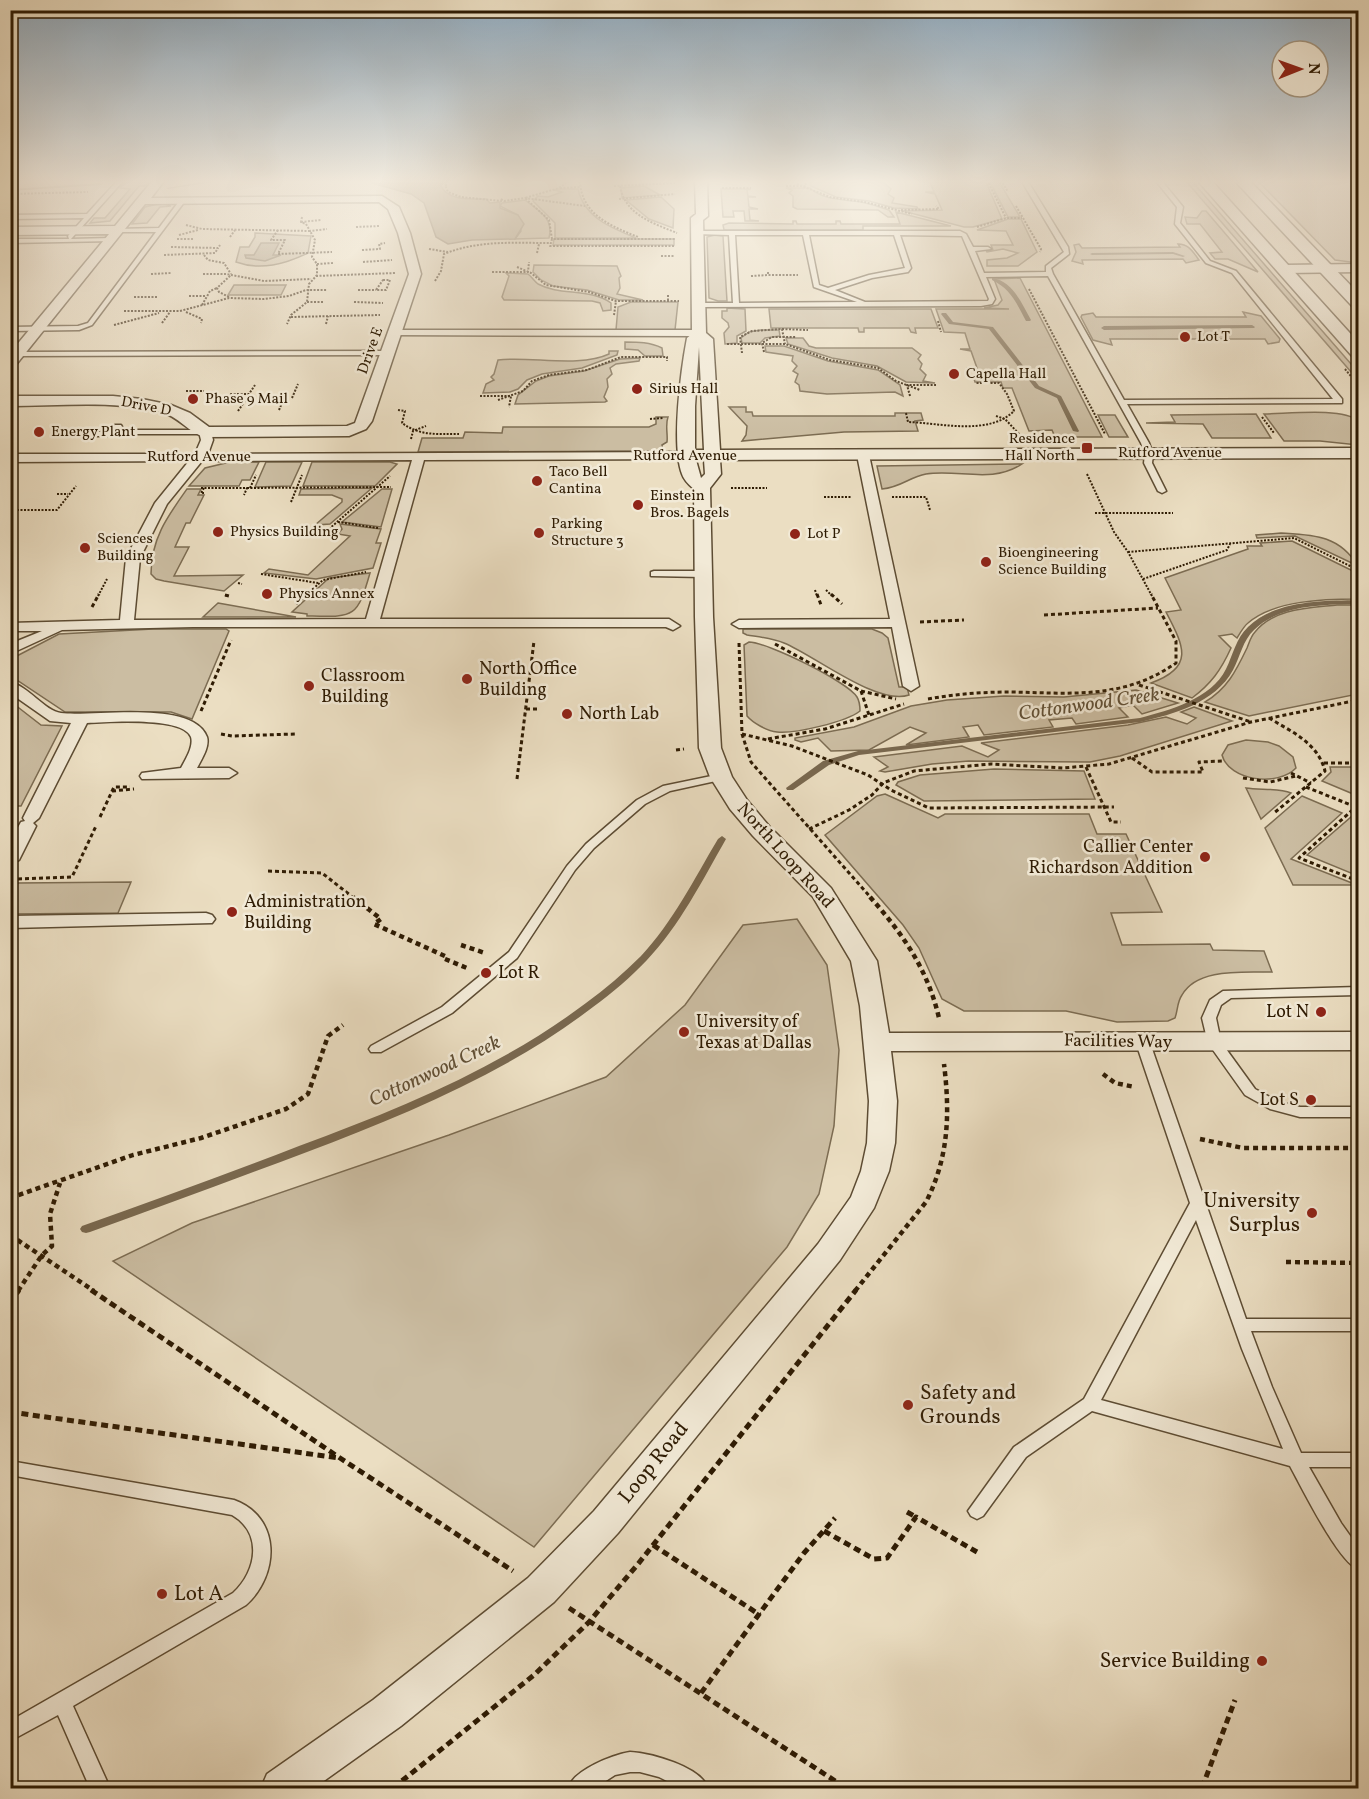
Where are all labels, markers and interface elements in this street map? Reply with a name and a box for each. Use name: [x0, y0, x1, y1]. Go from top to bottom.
north arrow: [1270, 39, 1330, 99]
text: N: [1302, 63, 1324, 75]
street label: Drive E: [353, 325, 389, 377]
place label: Lot T: [1197, 327, 1230, 348]
marker: Lot T: [1178, 330, 1192, 344]
place label: Capella Hall: [966, 364, 1046, 385]
marker: Capella Hall: [947, 367, 961, 381]
place label: Sirius Hall: [649, 379, 718, 400]
marker: Sirius Hall: [630, 382, 644, 396]
place label: Phase 9 Mail: [205, 389, 288, 410]
street label: Drive D: [119, 392, 173, 422]
marker: Phase 9 Mail: [186, 392, 200, 406]
place label: Energy Plant: [51, 422, 136, 443]
marker: Energy Plant: [32, 425, 46, 439]
place label: Residence Hall North: [1005, 429, 1075, 467]
marker: Residence Hall North: [1080, 441, 1094, 455]
street label: Rutford Avenue: [1118, 443, 1222, 464]
street label: Rutford Avenue: [633, 446, 737, 467]
street label: Rutford Avenue: [147, 447, 251, 468]
place label: Taco Bell Cantina: [549, 462, 607, 500]
marker: Taco Bell Cantina: [530, 474, 544, 488]
place label: Einstein Bros. Bagels: [650, 486, 729, 524]
marker: Einstein Bros. Bagels: [631, 498, 645, 512]
place label: Parking Structure 3: [551, 514, 624, 552]
place label: Physics Building: [230, 522, 339, 543]
place label: Lot P: [807, 524, 841, 545]
marker: Physics Building: [211, 525, 225, 539]
marker: Parking Structure 3: [532, 526, 546, 540]
marker: Lot P: [788, 527, 802, 541]
place label: Sciences Building: [97, 529, 154, 567]
marker: Sciences Building: [78, 541, 92, 555]
place label: Bioengineering Science Building: [998, 543, 1107, 581]
marker: Bioengineering Science Building: [979, 555, 993, 569]
place label: Physics Annex: [279, 584, 375, 605]
marker: Physics Annex: [260, 587, 274, 601]
place label: North Office Building: [479, 657, 577, 703]
place label: Classroom Building: [321, 664, 405, 710]
marker: North Office Building: [460, 672, 474, 686]
marker: Classroom Building: [302, 679, 316, 693]
water label: Cottonwood Creek: [1017, 681, 1161, 729]
place label: North Lab: [579, 702, 659, 727]
marker: North Lab: [560, 707, 574, 721]
street label: North Loop Road: [731, 798, 839, 914]
place label: Callier Center Richardson Addition: [1029, 835, 1193, 881]
marker: Callier Center Richardson Addition: [1198, 850, 1212, 864]
place label: Administration Building: [244, 890, 367, 936]
marker: Administration Building: [225, 905, 239, 919]
place label: Lot R: [498, 961, 540, 986]
marker: Lot R: [479, 966, 493, 980]
place label: Lot N: [1266, 1000, 1309, 1025]
marker: Lot N: [1314, 1005, 1328, 1019]
place label: University of Texas at Dallas: [696, 1010, 812, 1056]
marker: University of Texas at Dallas: [677, 1025, 691, 1039]
water label: Cottonwood Creek: [365, 1029, 505, 1115]
street label: Facilities Way: [1064, 1029, 1173, 1055]
place label: Lot S: [1259, 1088, 1299, 1113]
marker: Lot S: [1304, 1093, 1318, 1107]
place label: University Surplus: [1203, 1187, 1301, 1240]
marker: University Surplus: [1305, 1206, 1319, 1220]
place label: Safety and Grounds: [920, 1379, 1016, 1432]
marker: Safety and Grounds: [901, 1398, 915, 1412]
street label: Loop Road: [612, 1416, 696, 1510]
place label: Lot A: [174, 1580, 224, 1609]
marker: Lot A: [155, 1587, 169, 1601]
place label: Service Building: [1100, 1647, 1250, 1676]
marker: Service Building: [1255, 1654, 1269, 1668]

